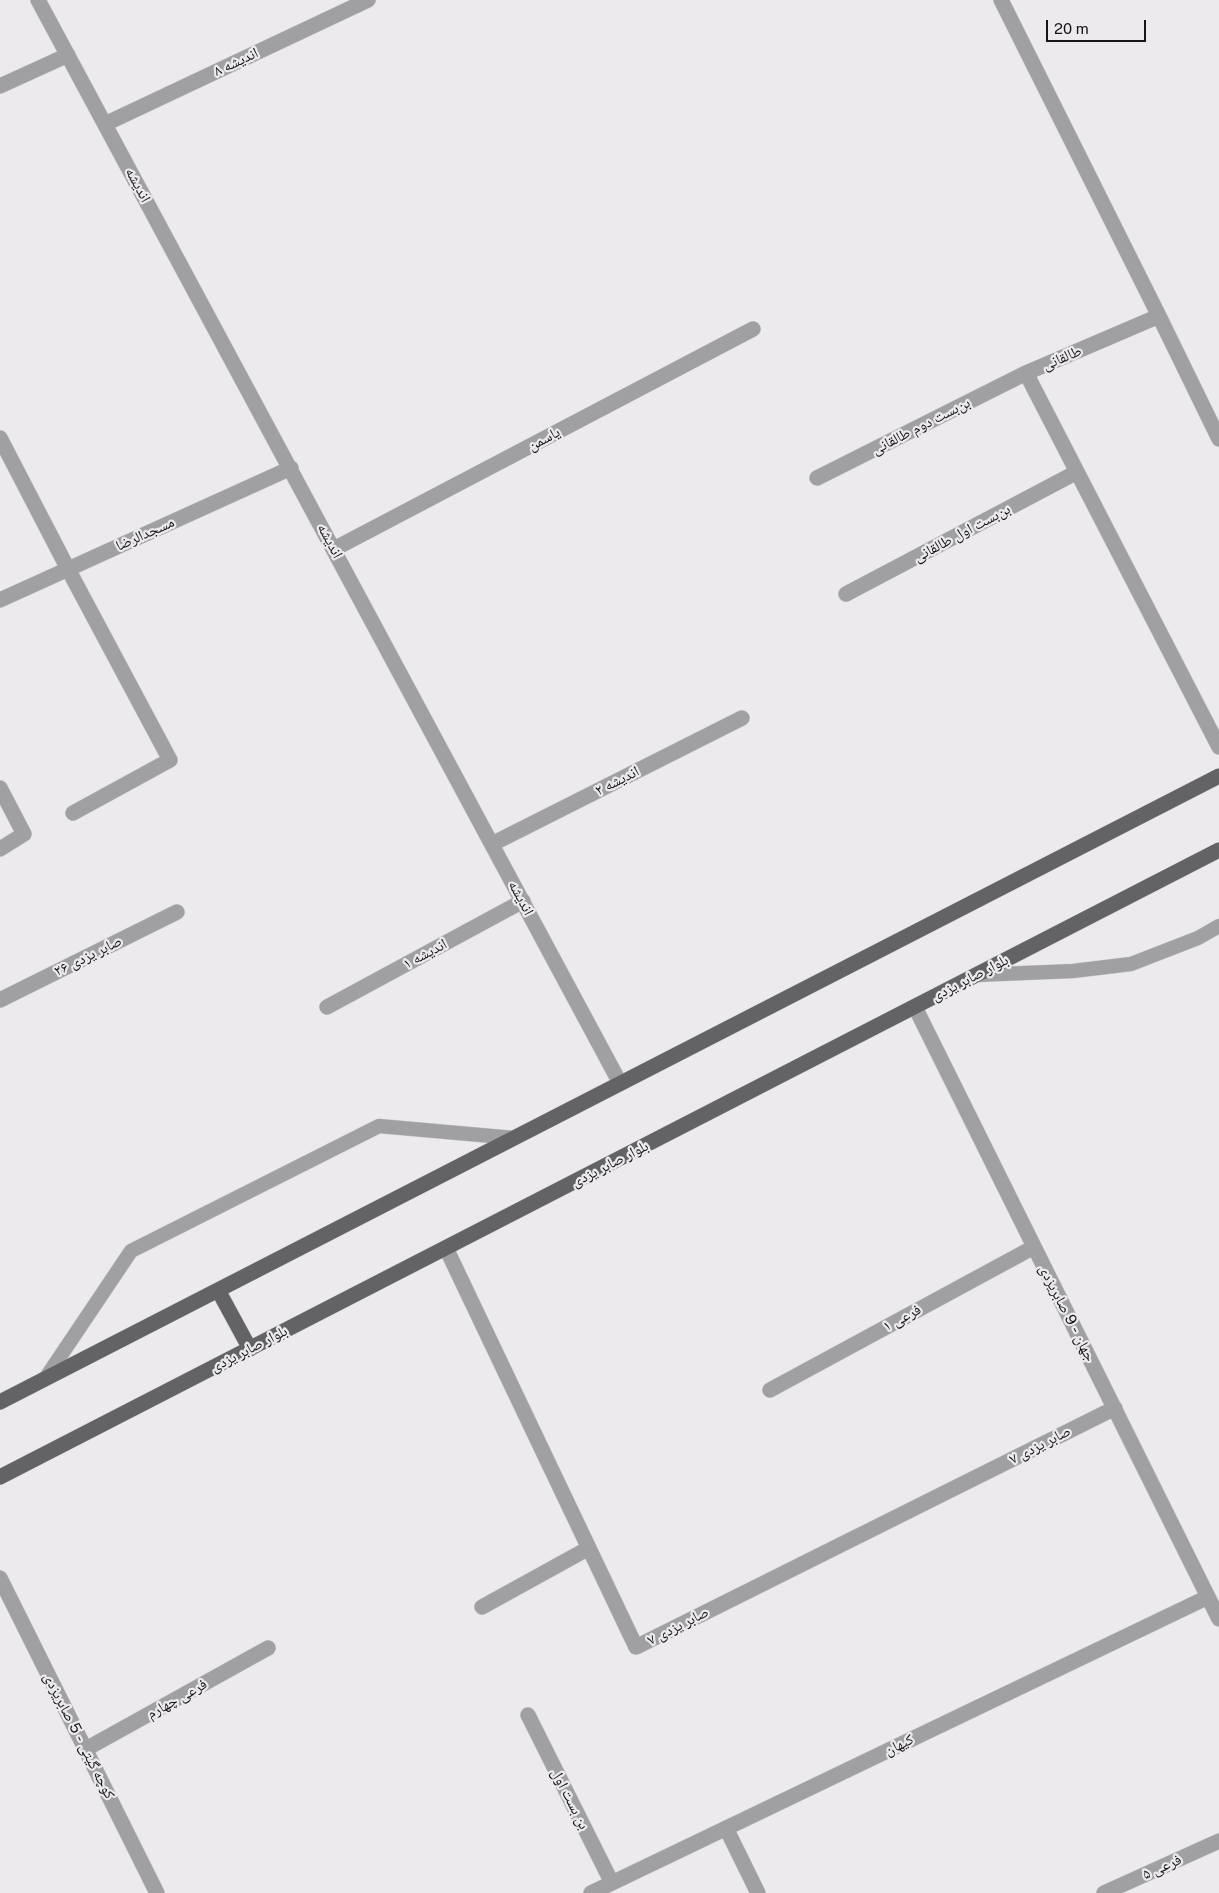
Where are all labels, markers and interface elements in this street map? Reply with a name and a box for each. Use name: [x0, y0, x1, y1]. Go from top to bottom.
scale bar: [1049, 10, 1149, 42]
text: 20 m: [1054, 20, 1089, 37]
street label: اندیشه ۸: [211, 44, 261, 80]
street label: اندیشه: [121, 165, 155, 205]
street label: طالقانی: [1040, 342, 1084, 374]
street label: بن‌بست دوم طالقانی: [869, 393, 973, 459]
street label: یاسمن: [525, 423, 563, 455]
street label: بن‌بست اول طالقانی: [911, 500, 1013, 566]
street label: مسجدالرضا: [113, 513, 177, 555]
street label: اندیشه: [313, 521, 347, 561]
street label: اندیشه ۲: [592, 762, 642, 800]
street label: اندیشه: [504, 878, 538, 918]
street label: صابر یزدی ۲۶: [51, 932, 125, 980]
street label: اندیشه ۱: [400, 935, 450, 973]
street label: بلوار صابر یزدی: [929, 951, 1011, 1005]
street label: بلوار صابر یزدی: [569, 1137, 651, 1191]
street label: جهان - 9 صابریزدی: [1035, 1262, 1099, 1364]
street label: فرعی ۱: [880, 1301, 924, 1335]
street label: بلوار صابر یزدی: [208, 1322, 290, 1376]
street label: صابر یزدی ۷: [1006, 1422, 1074, 1468]
street label: صابر یزدی ۷: [644, 1603, 712, 1649]
street label: کوچه گیتی - 5 صابریزدی: [39, 1670, 119, 1802]
street label: فرعی چهارم: [144, 1675, 210, 1723]
street label: کیهان: [882, 1730, 916, 1760]
street label: بن بست اول: [547, 1765, 593, 1833]
street label: فرعی ۵: [1140, 1851, 1184, 1883]

